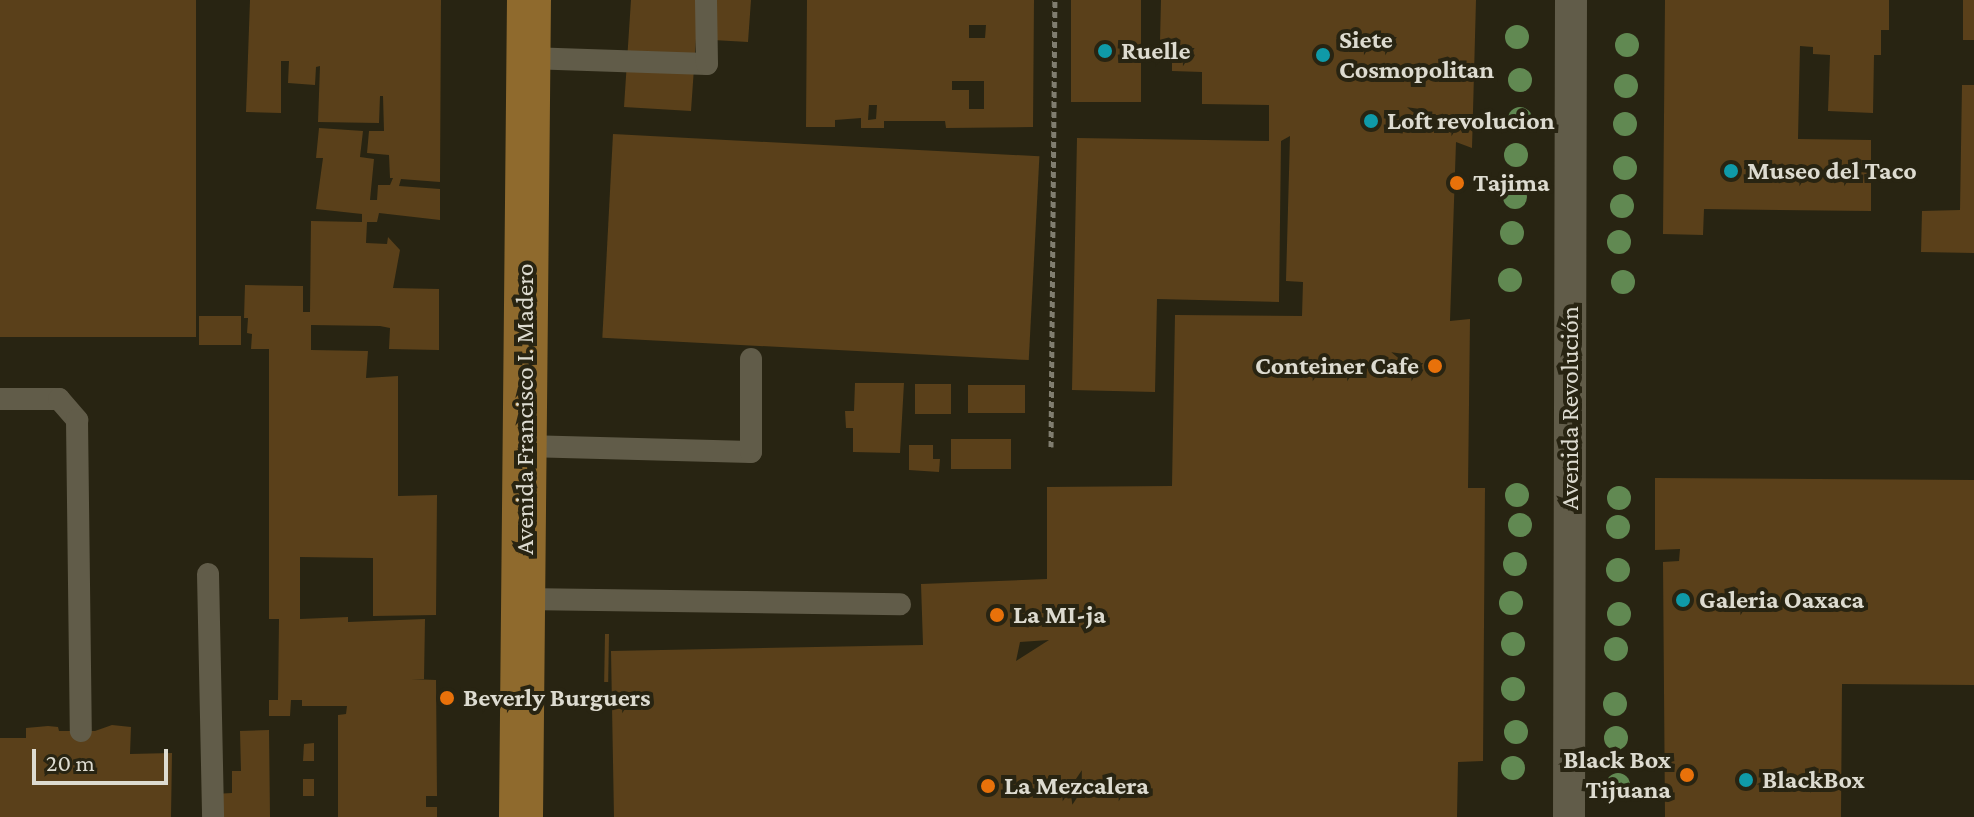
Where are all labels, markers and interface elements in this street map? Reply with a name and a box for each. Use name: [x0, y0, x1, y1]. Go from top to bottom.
place label: Siete Cosmopolitan: [1339, 24, 1494, 86]
place label: Ruelle: [1121, 35, 1190, 67]
marker: Ruelle: [1096, 42, 1114, 60]
marker: Siete Cosmopolitan: [1314, 46, 1332, 64]
place label: Loft revolucion: [1387, 105, 1555, 137]
marker: Loft revolucion: [1362, 112, 1380, 130]
place label: Museo del Taco: [1747, 155, 1917, 187]
marker: Museo del Taco: [1722, 162, 1740, 180]
place label: Tajima: [1473, 167, 1550, 199]
marker: Tajima: [1448, 174, 1466, 192]
street label: Avenida Francisco I. Madero: [509, 263, 541, 555]
street label: Avenida Revolución: [1554, 306, 1586, 510]
place label: Conteiner Cafe: [1255, 350, 1419, 382]
marker: Conteiner Cafe: [1426, 357, 1444, 375]
place label: Galeria Oaxaca: [1699, 584, 1864, 616]
marker: Galeria Oaxaca: [1674, 591, 1692, 609]
place label: La MI-ja: [1013, 599, 1106, 631]
marker: La MI-ja: [988, 606, 1006, 624]
place label: Beverly Burguers: [463, 682, 651, 714]
marker: Beverly Burguers: [438, 689, 456, 707]
scale bar: [36, 733, 172, 783]
place label: Black Box Tijuana: [1563, 744, 1671, 806]
text: 20 m: [46, 749, 95, 776]
place label: BlackBox: [1762, 764, 1865, 796]
marker: Black Box Tijuana: [1678, 766, 1696, 784]
place label: La Mezcalera: [1004, 770, 1149, 802]
marker: BlackBox: [1737, 771, 1755, 789]
marker: La Mezcalera: [979, 777, 997, 795]

